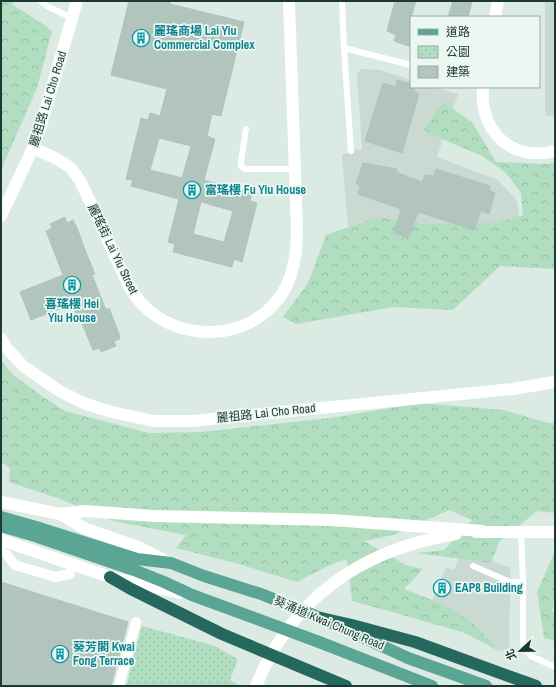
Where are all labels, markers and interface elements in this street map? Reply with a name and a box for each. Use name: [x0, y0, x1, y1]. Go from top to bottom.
legend: [410, 16, 540, 88]
place label: 麗瑤商場 Lai Yiu Commercial Complex: [154, 23, 255, 53]
text: 道路: [446, 24, 470, 40]
building icon: 麗瑤商場 Lai Yiu Commercial Complex: [131, 28, 151, 48]
text: 公園: [446, 44, 470, 60]
street label: 麗祖路 Lai Cho Road: [26, 49, 70, 149]
text: 建築: [446, 64, 470, 80]
building icon: 富瑤樓 Fu Yiu House: [182, 180, 202, 200]
place label: 富瑤樓 Fu Yiu House: [205, 182, 307, 198]
street label: 麗瑤街 Lai Yiu Street: [84, 201, 142, 297]
building icon: 喜瑤樓 Hei Yiu House: [62, 275, 82, 295]
place label: 喜瑤樓 Hei Yiu House: [45, 296, 99, 326]
street label: 麗祖路 Lai Cho Road: [216, 400, 316, 426]
building icon: EAP8 Building: [432, 578, 452, 598]
place label: EAP8 Building: [455, 580, 523, 596]
street label: 葵涌道 Kwai Chung Road: [271, 592, 387, 654]
north arrow: [500, 631, 540, 671]
place label: 葵芳閣 Kwai Fong Terrace: [73, 639, 135, 669]
building icon: 葵芳閣 Kwai Fong Terrace: [50, 644, 70, 664]
text: 北: [502, 647, 519, 662]

